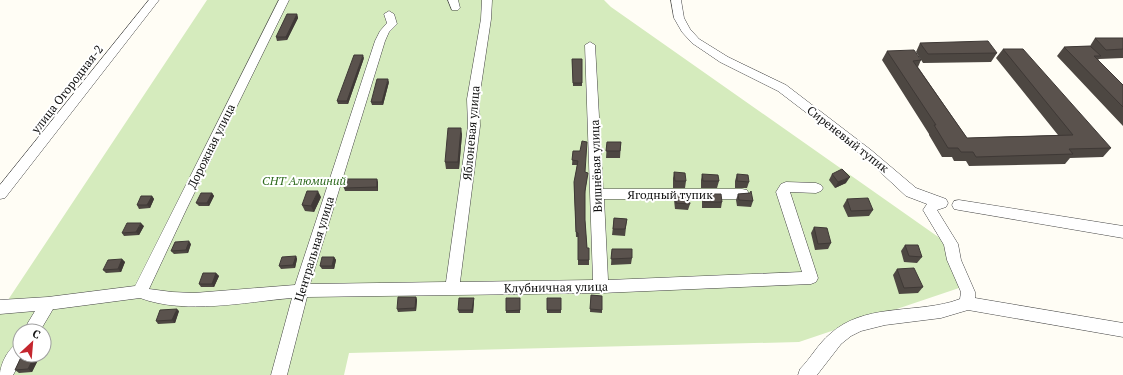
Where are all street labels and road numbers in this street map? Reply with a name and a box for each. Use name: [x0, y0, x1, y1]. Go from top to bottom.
street label: улица Огородная-2: [27, 42, 106, 137]
street label: Яблоневая улица: [459, 85, 483, 181]
street label: Дорожная улица: [184, 101, 238, 191]
street label: Сиреневый тупик: [804, 102, 892, 176]
street label: Вишнёвая улица: [587, 119, 605, 213]
street label: Ягодный тупик: [627, 187, 713, 202]
street label: Центральная улица: [291, 195, 337, 303]
street label: Клубничная улица: [504, 279, 608, 295]

